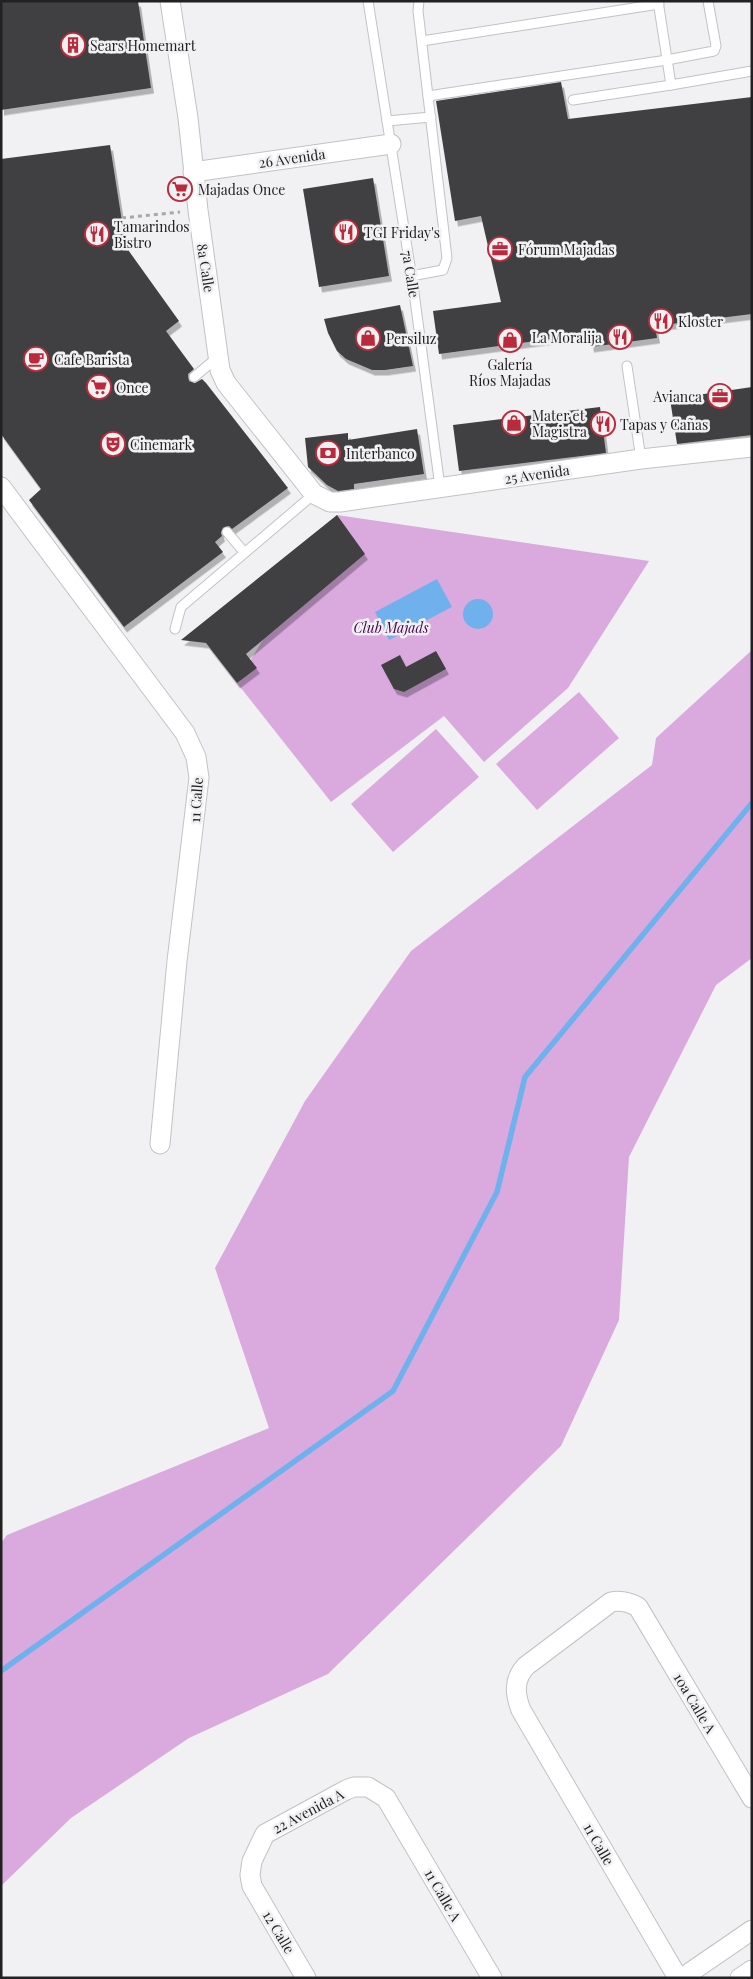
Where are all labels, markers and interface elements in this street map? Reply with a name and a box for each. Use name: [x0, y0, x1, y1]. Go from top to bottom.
building icon: Sears Homemart: [60, 32, 86, 58]
place label: Sears Homemart: [90, 36, 197, 55]
street label: 26 Avenida: [257, 144, 327, 172]
supermarket icon: Majadas Once: [167, 176, 193, 202]
place label: Majadas Once: [198, 180, 285, 199]
place label: Tamarindos Bistro: [114, 217, 190, 252]
restaurant icon: TGI Friday's: [333, 219, 359, 245]
restaurant icon: Tamarindos Bistro: [84, 221, 110, 247]
place label: TGI Friday's: [364, 223, 440, 242]
office icon: Fórum Majadas: [487, 236, 513, 262]
place label: Fórum Majadas: [518, 240, 615, 259]
street label: 8a Calle: [193, 242, 219, 294]
street label: 7a Calle: [398, 249, 424, 299]
restaurant icon: Kloster: [648, 308, 674, 334]
place label: Kloster: [678, 312, 724, 331]
restaurant icon: La Moralija: [607, 324, 633, 350]
shop icon: Persiluz: [355, 325, 381, 351]
shop icon: Galería Ríos Majadas: [497, 327, 523, 353]
place label: La Moralija: [532, 328, 602, 347]
place label: Persiluz: [386, 329, 437, 348]
cafe icon: Cafe Barista: [23, 346, 49, 372]
place label: Cafe Barista: [54, 350, 130, 369]
place label: Galería Ríos Majadas: [469, 355, 551, 390]
supermarket icon: Once: [86, 374, 112, 400]
place label: Once: [116, 378, 149, 397]
office icon: Avianca: [707, 383, 733, 409]
place label: Avianca: [652, 387, 702, 406]
place label: Mater et Magistra: [532, 406, 587, 441]
shop icon: Mater et Magistra: [501, 410, 527, 436]
restaurant icon: Tapas y Cañas: [590, 411, 616, 437]
place label: Tapas y Cañas: [620, 415, 708, 434]
theatre icon: Cinemark: [100, 431, 126, 457]
place label: Cinemark: [130, 435, 193, 454]
bank icon: Interbanco: [315, 440, 341, 466]
place label: Interbanco: [346, 444, 415, 463]
street label: 25 Avenida: [503, 460, 571, 488]
park label: Club Majads: [353, 618, 429, 637]
street label: 11 Calle: [185, 777, 207, 823]
street label: 10a Calle A: [670, 1669, 721, 1737]
street label: 22 Avenida A: [269, 1784, 347, 1838]
street label: 11 Calle: [579, 1820, 619, 1868]
street label: 11 Calle A: [420, 1865, 466, 1925]
street label: 12 Calle: [259, 1907, 299, 1957]

